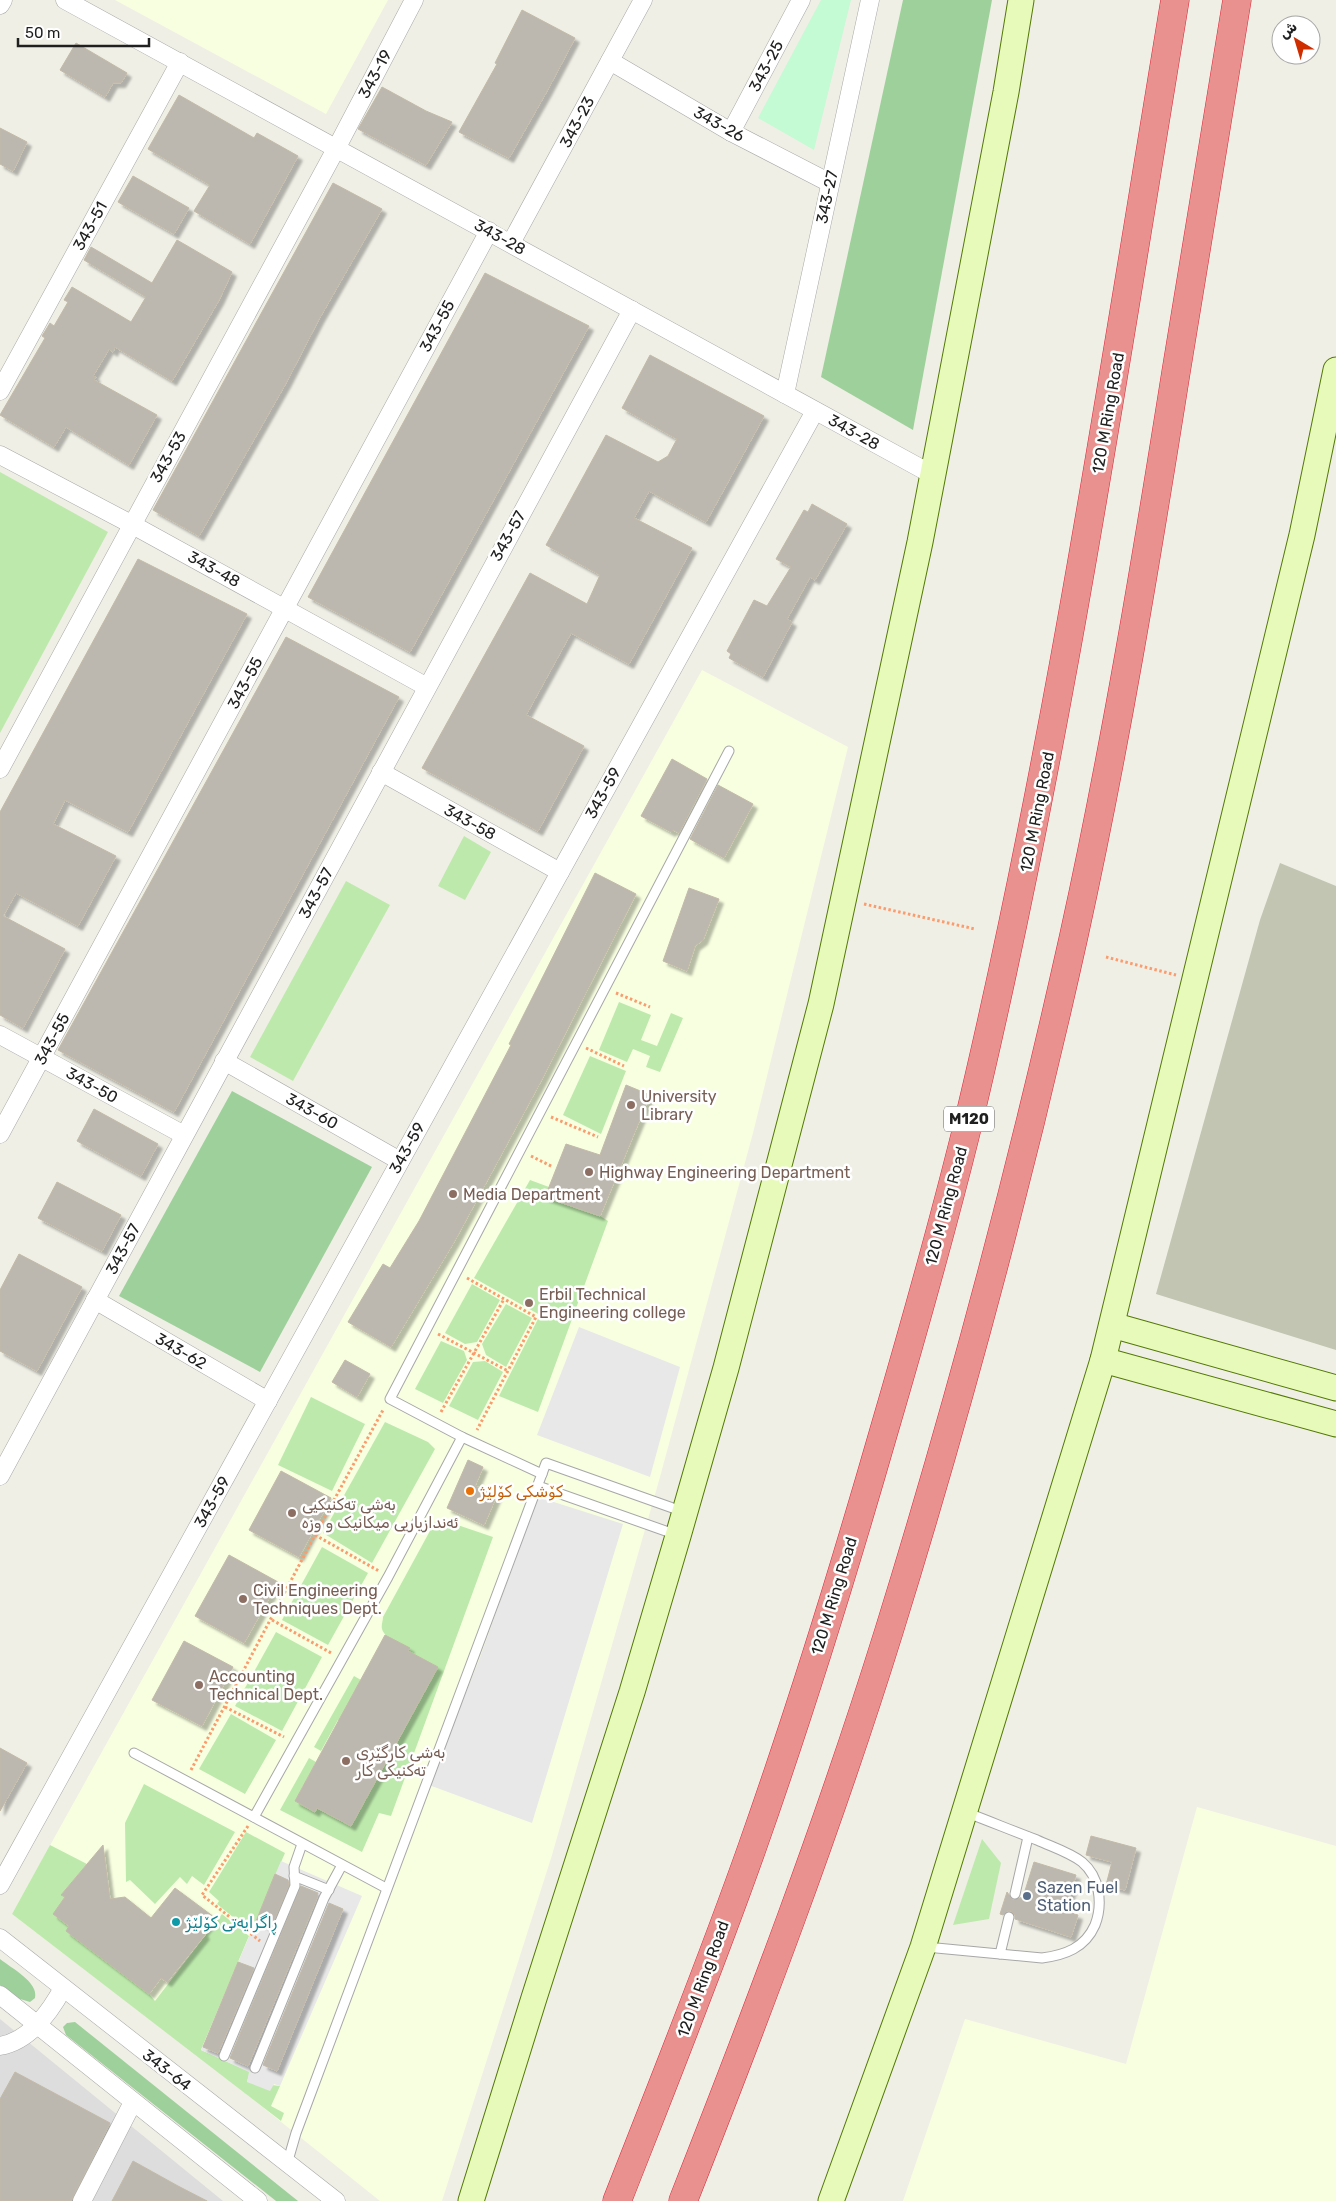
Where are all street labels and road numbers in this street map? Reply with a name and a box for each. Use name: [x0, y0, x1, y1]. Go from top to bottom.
street label: 343-25: [745, 37, 787, 95]
street label: 343-19: [354, 46, 396, 102]
street label: 343-23: [556, 93, 598, 151]
street label: 343-26: [690, 102, 748, 146]
street label: 343-27: [812, 169, 842, 225]
street label: 343-51: [69, 198, 111, 254]
street label: 343-28: [471, 215, 529, 259]
street label: 343-55: [416, 297, 458, 355]
street label: 120 M Ring Road: [1088, 351, 1128, 475]
street label: 343-28: [825, 410, 883, 454]
street label: 343-53: [146, 428, 190, 486]
street label: 343-57: [486, 508, 530, 564]
street label: 343-48: [184, 547, 244, 591]
street label: 343-55: [224, 654, 266, 712]
street label: 120 M Ring Road: [1016, 750, 1058, 874]
street label: 343-59: [581, 764, 625, 822]
street label: 343-58: [441, 800, 499, 844]
street label: 343-57: [295, 864, 337, 922]
street label: 343-55: [31, 1010, 73, 1068]
street label: 343-50: [63, 1063, 121, 1107]
street label: 343-60: [283, 1089, 341, 1133]
road number: M120: [944, 1106, 994, 1132]
street label: 343-59: [385, 1119, 429, 1177]
street label: 120 M Ring Road: [921, 1144, 971, 1268]
street label: 343-57: [102, 1220, 144, 1278]
street label: 343-62: [152, 1329, 210, 1373]
street label: 343-59: [190, 1473, 234, 1531]
street label: 120 M Ring Road: [807, 1535, 861, 1657]
street label: 120 M Ring Road: [673, 1918, 733, 2040]
street label: 343-64: [139, 2045, 195, 2095]

